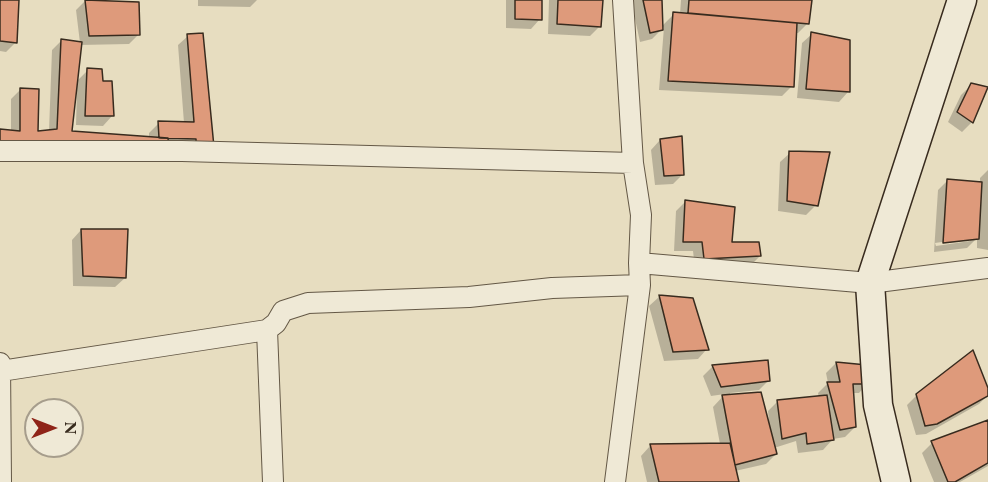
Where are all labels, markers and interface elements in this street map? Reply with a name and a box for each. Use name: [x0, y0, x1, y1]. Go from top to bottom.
north arrow: [24, 398, 84, 458]
text: N: [60, 422, 81, 434]

